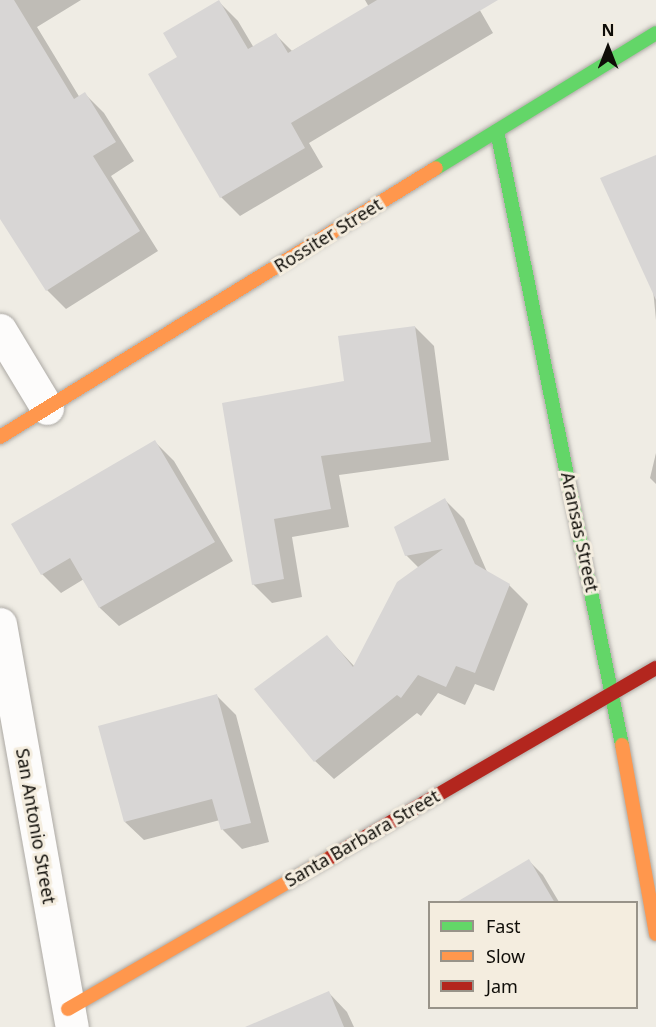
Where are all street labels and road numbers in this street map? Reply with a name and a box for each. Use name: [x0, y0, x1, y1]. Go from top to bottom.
street label: Rossiter Street: [270, 193, 386, 277]
street label: Aransas Street: [557, 470, 603, 594]
street label: San Antonio Street: [12, 747, 60, 905]
street label: Santa Barbara Street: [281, 785, 443, 891]

